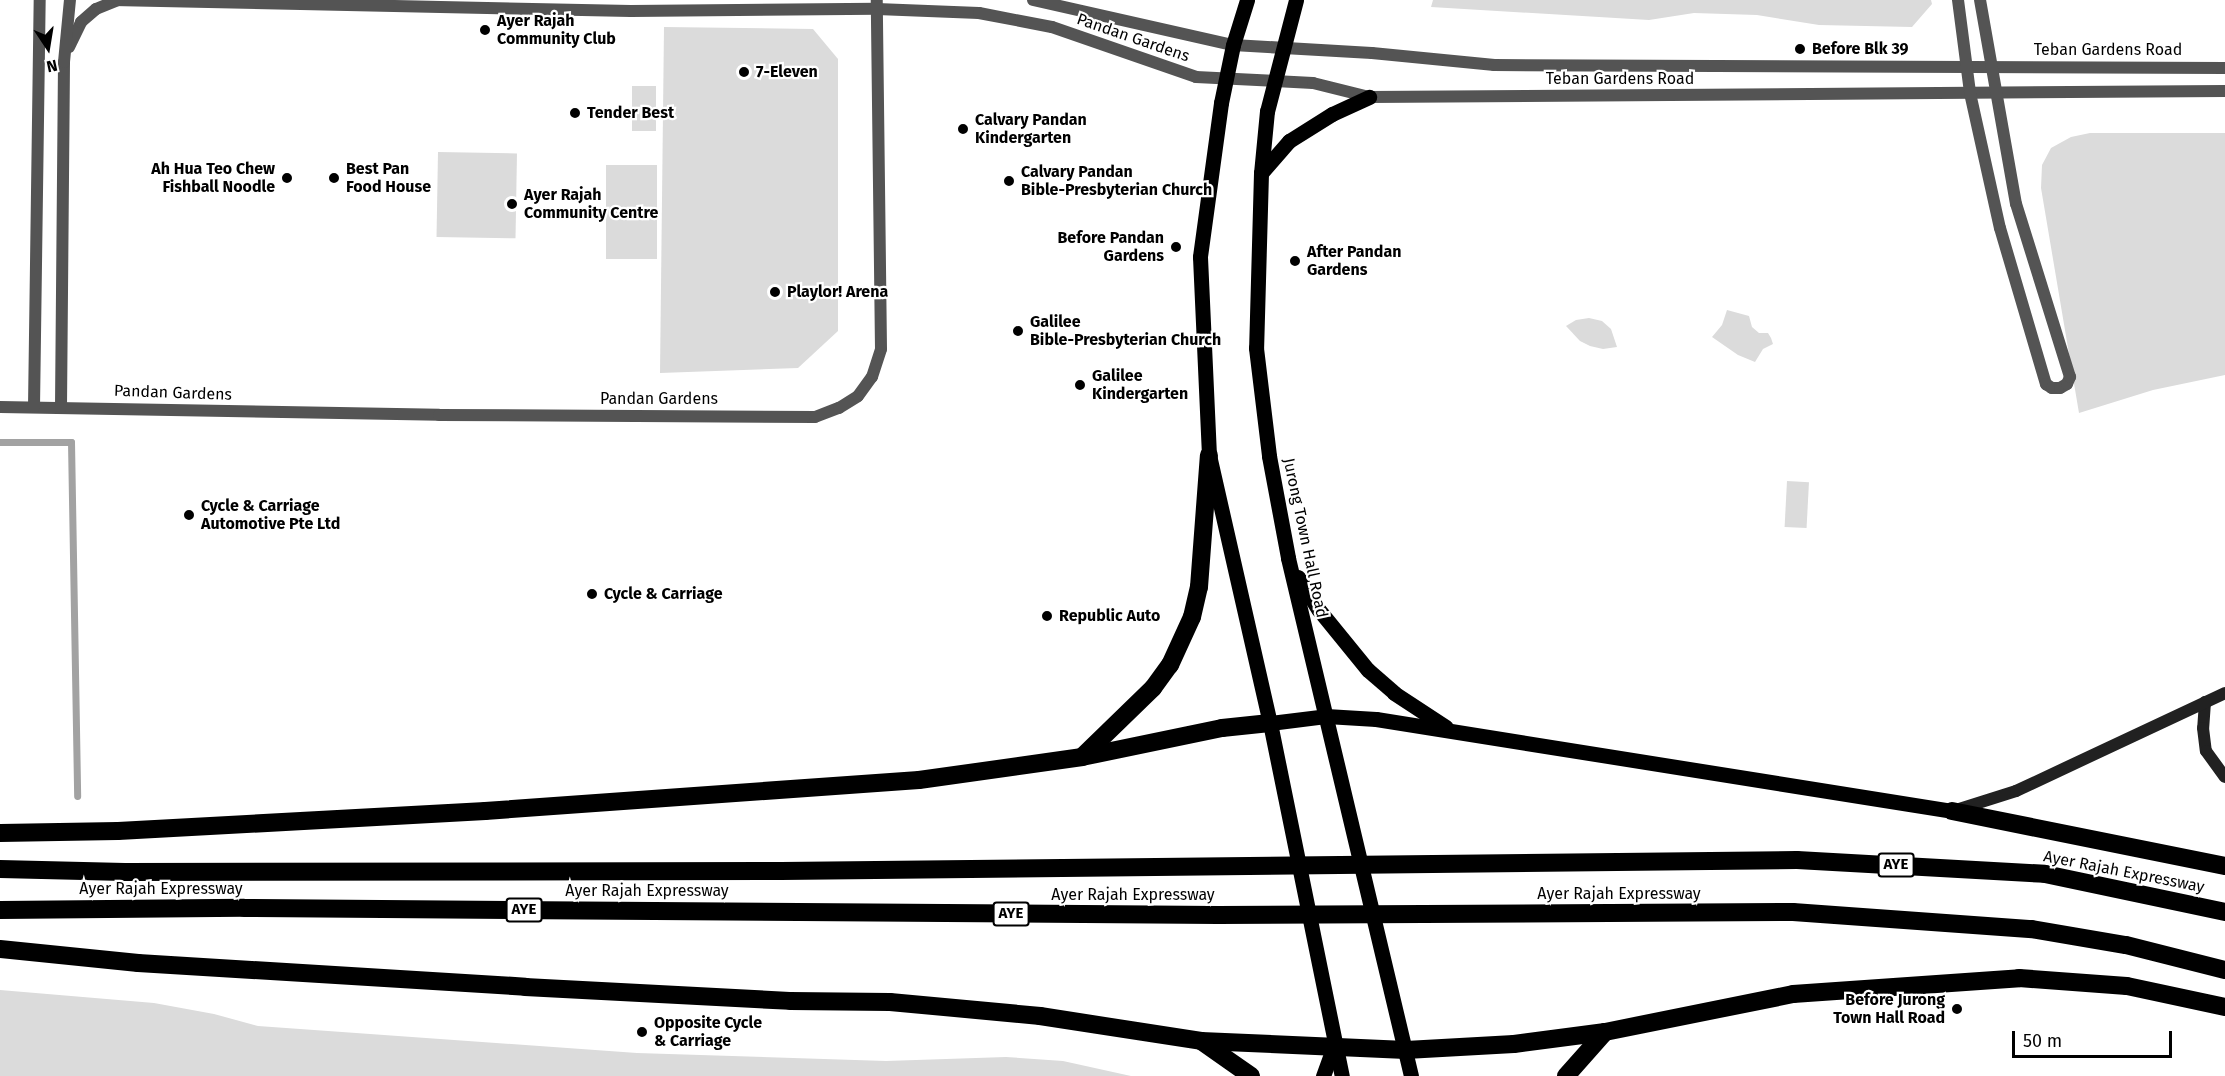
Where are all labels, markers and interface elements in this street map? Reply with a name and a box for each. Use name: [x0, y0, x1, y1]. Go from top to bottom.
street label: Pandan Gardens: [1074, 10, 1192, 66]
place label: Ayer Rajah Community Club: [497, 11, 616, 49]
north arrow: [18, 18, 78, 78]
marker: Ayer Rajah Community Club: [478, 23, 492, 37]
place label: Before Blk 39: [1812, 39, 1908, 59]
street label: Teban Gardens Road: [2034, 40, 2182, 60]
marker: Before Blk 39: [1793, 42, 1807, 56]
text: N: [45, 56, 59, 76]
place label: 7-Eleven: [756, 62, 818, 82]
marker: 7-Eleven: [737, 65, 751, 79]
street label: Teban Gardens Road: [1546, 69, 1694, 89]
place label: Tender Best: [587, 103, 674, 123]
marker: Tender Best: [568, 106, 582, 120]
place label: Calvary Pandan Kindergarten: [975, 110, 1087, 148]
marker: Calvary Pandan Kindergarten: [956, 122, 970, 136]
place label: Ah Hua Teo Chew Fishball Noodle: [151, 159, 275, 197]
place label: Best Pan Food House: [346, 159, 431, 197]
place label: Calvary Pandan Bible-Presbyterian Church: [1021, 162, 1212, 200]
marker: Ah Hua Teo Chew Fishball Noodle: [280, 171, 294, 185]
marker: Best Pan Food House: [327, 171, 341, 185]
marker: Calvary Pandan Bible-Presbyterian Church: [1002, 174, 1016, 188]
place label: Ayer Rajah Community Centre: [524, 185, 658, 223]
marker: Ayer Rajah Community Centre: [505, 197, 519, 211]
place label: Before Pandan Gardens: [1057, 228, 1164, 266]
marker: Before Pandan Gardens: [1169, 240, 1183, 254]
place label: After Pandan Gardens: [1307, 242, 1401, 280]
marker: After Pandan Gardens: [1288, 254, 1302, 268]
place label: Playlor! Arena: [787, 282, 888, 302]
marker: Playlor! Arena: [768, 285, 782, 299]
place label: Galilee Bible-Presbyterian Church: [1030, 312, 1221, 350]
marker: Galilee Bible-Presbyterian Church: [1011, 324, 1025, 338]
place label: Galilee Kindergarten: [1092, 366, 1188, 404]
marker: Galilee Kindergarten: [1073, 378, 1087, 392]
street label: Pandan Gardens: [114, 381, 232, 405]
street label: Pandan Gardens: [600, 389, 718, 409]
street label: Jurong Town Hall Road: [1279, 456, 1331, 620]
place label: Cycle & Carriage Automotive Pte Ltd: [201, 496, 340, 534]
marker: Cycle & Carriage Automotive Pte Ltd: [182, 508, 196, 522]
place label: Cycle & Carriage: [604, 584, 723, 604]
marker: Cycle & Carriage: [585, 587, 599, 601]
place label: Republic Auto: [1059, 606, 1160, 626]
marker: Republic Auto: [1040, 609, 1054, 623]
street label: Ayer Rajah Expressway: [2042, 847, 2206, 897]
road number: AYE: [1876, 853, 1916, 877]
street label: Ayer Rajah Expressway: [79, 879, 243, 899]
street label: Ayer Rajah Expressway: [565, 881, 729, 901]
street label: Ayer Rajah Expressway: [1537, 884, 1701, 904]
street label: Ayer Rajah Expressway: [1051, 885, 1215, 905]
road number: AYE: [504, 898, 544, 922]
road number: AYE: [992, 902, 1030, 926]
place label: Before Jurong Town Hall Road: [1833, 990, 1945, 1028]
marker: Before Jurong Town Hall Road: [1950, 1002, 1964, 1016]
place label: Opposite Cycle & Carriage: [654, 1013, 762, 1051]
scale bar: [2015, 1019, 2176, 1057]
marker: Opposite Cycle & Carriage: [635, 1025, 649, 1039]
text: 50 m: [2023, 1030, 2062, 1052]

